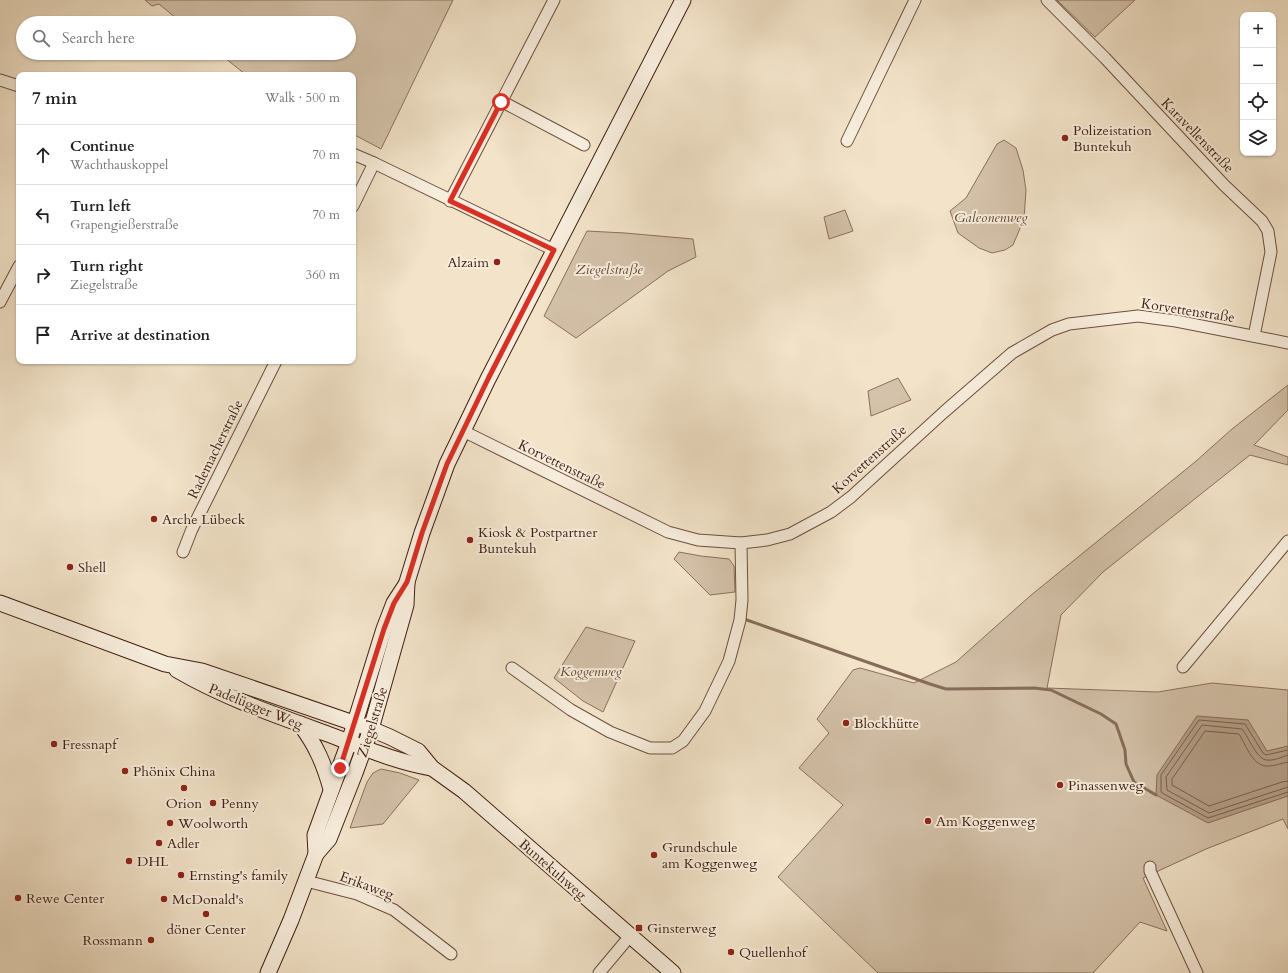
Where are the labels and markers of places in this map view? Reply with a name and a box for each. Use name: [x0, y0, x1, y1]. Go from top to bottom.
place label: Polizeistation Buntekuh: [1073, 121, 1152, 156]
marker: Polizeistation Buntekuh: [1060, 133, 1070, 143]
place label: Alzaim: [447, 253, 489, 272]
marker: Alzaim: [492, 257, 502, 267]
place label: Arche Lübeck: [162, 510, 246, 529]
marker: Arche Lübeck: [149, 514, 159, 524]
place label: Kiosk & Postpartner Buntekuh: [478, 523, 598, 558]
marker: Kiosk & Postpartner Buntekuh: [465, 535, 475, 545]
place label: Shell: [78, 558, 107, 577]
marker: Shell: [65, 562, 75, 572]
place label: Blockhütte: [854, 714, 919, 733]
marker: Blockhütte: [841, 718, 851, 728]
place label: Fressnapf: [62, 735, 119, 754]
marker: Fressnapf: [49, 739, 59, 749]
place label: Phönix China: [133, 762, 215, 781]
marker: Phönix China: [120, 766, 130, 776]
place label: Pinassenweg: [1068, 776, 1143, 795]
marker: Pinassenweg: [1055, 780, 1065, 790]
marker: Orion: [179, 783, 189, 793]
place label: Orion: [166, 794, 202, 813]
place label: Penny: [221, 794, 260, 813]
marker: Penny: [208, 798, 218, 808]
place label: Am Koggenweg: [936, 812, 1035, 831]
place label: Woolworth: [177, 814, 248, 833]
marker: Am Koggenweg: [923, 816, 933, 826]
marker: Woolworth: [165, 818, 175, 828]
place label: Adler: [167, 834, 200, 853]
marker: Adler: [154, 838, 164, 848]
place label: Grundschule am Koggenweg: [662, 838, 757, 873]
marker: Grundschule am Koggenweg: [649, 850, 659, 860]
place label: DHL: [137, 852, 169, 871]
marker: DHL: [124, 856, 134, 866]
place label: Ernsting's family: [189, 866, 289, 885]
marker: Ernsting's family: [176, 870, 186, 880]
place label: Rewe Center: [26, 889, 105, 908]
place label: McDonald's: [172, 890, 244, 909]
marker: Rewe Center: [13, 893, 23, 903]
marker: McDonald's: [159, 894, 169, 904]
marker: döner Center: [201, 909, 211, 919]
place label: Ginsterweg: [647, 919, 716, 938]
place label: döner Center: [166, 920, 246, 939]
marker: Ginsterweg: [634, 923, 644, 933]
place label: Rossmann: [83, 931, 143, 950]
marker: Rossmann: [146, 935, 156, 945]
place label: Quellenhof: [739, 943, 809, 962]
marker: Quellenhof: [726, 947, 736, 957]

